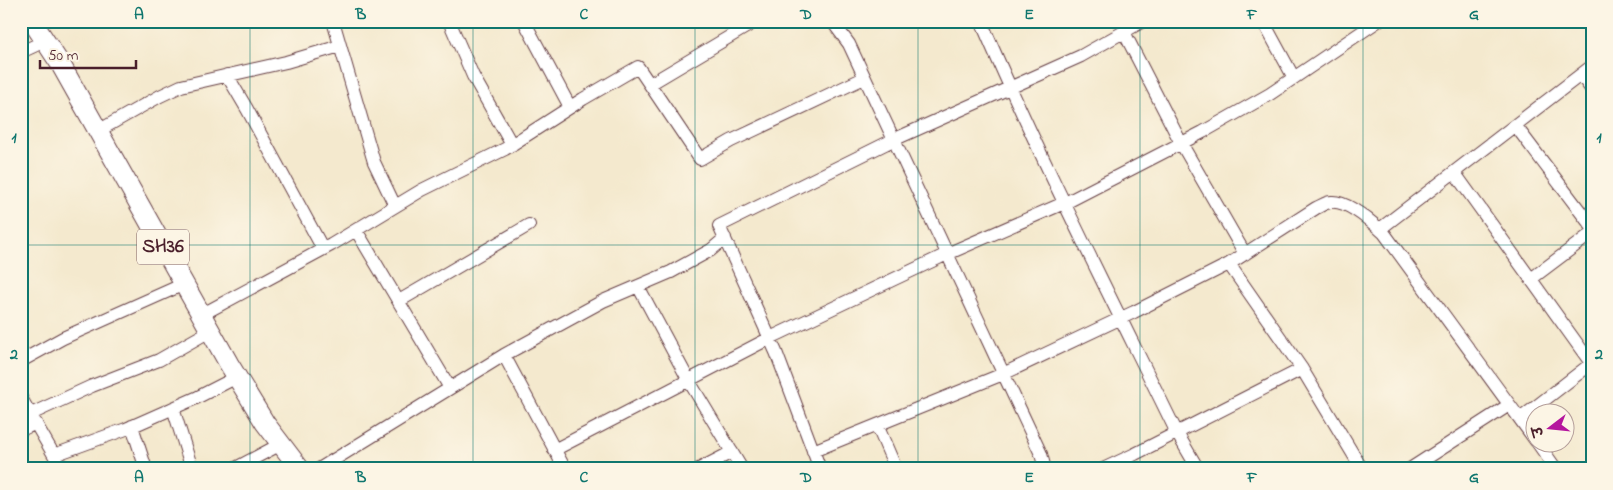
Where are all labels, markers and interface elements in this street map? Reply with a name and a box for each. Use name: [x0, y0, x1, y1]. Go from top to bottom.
text: A: [134, 3, 144, 27]
text: B: [355, 3, 367, 27]
text: C: [580, 3, 589, 27]
text: D: [799, 3, 812, 27]
text: E: [1024, 3, 1034, 27]
text: F: [1246, 3, 1258, 27]
text: G: [1469, 3, 1479, 27]
scale bar: [40, 38, 136, 70]
text: 50 m: [48, 45, 79, 67]
text: 1: [11, 126, 17, 150]
text: 1: [1596, 126, 1602, 150]
road number: SH36: [137, 230, 189, 264]
text: 2: [9, 343, 18, 367]
text: 2: [1594, 343, 1603, 367]
north arrow: [1526, 402, 1576, 452]
text: उ: [1527, 422, 1551, 440]
text: A: [134, 466, 144, 490]
text: B: [355, 466, 367, 490]
text: C: [580, 466, 589, 490]
text: D: [799, 466, 812, 490]
text: E: [1024, 466, 1034, 490]
text: F: [1246, 466, 1258, 490]
text: G: [1469, 466, 1479, 490]

